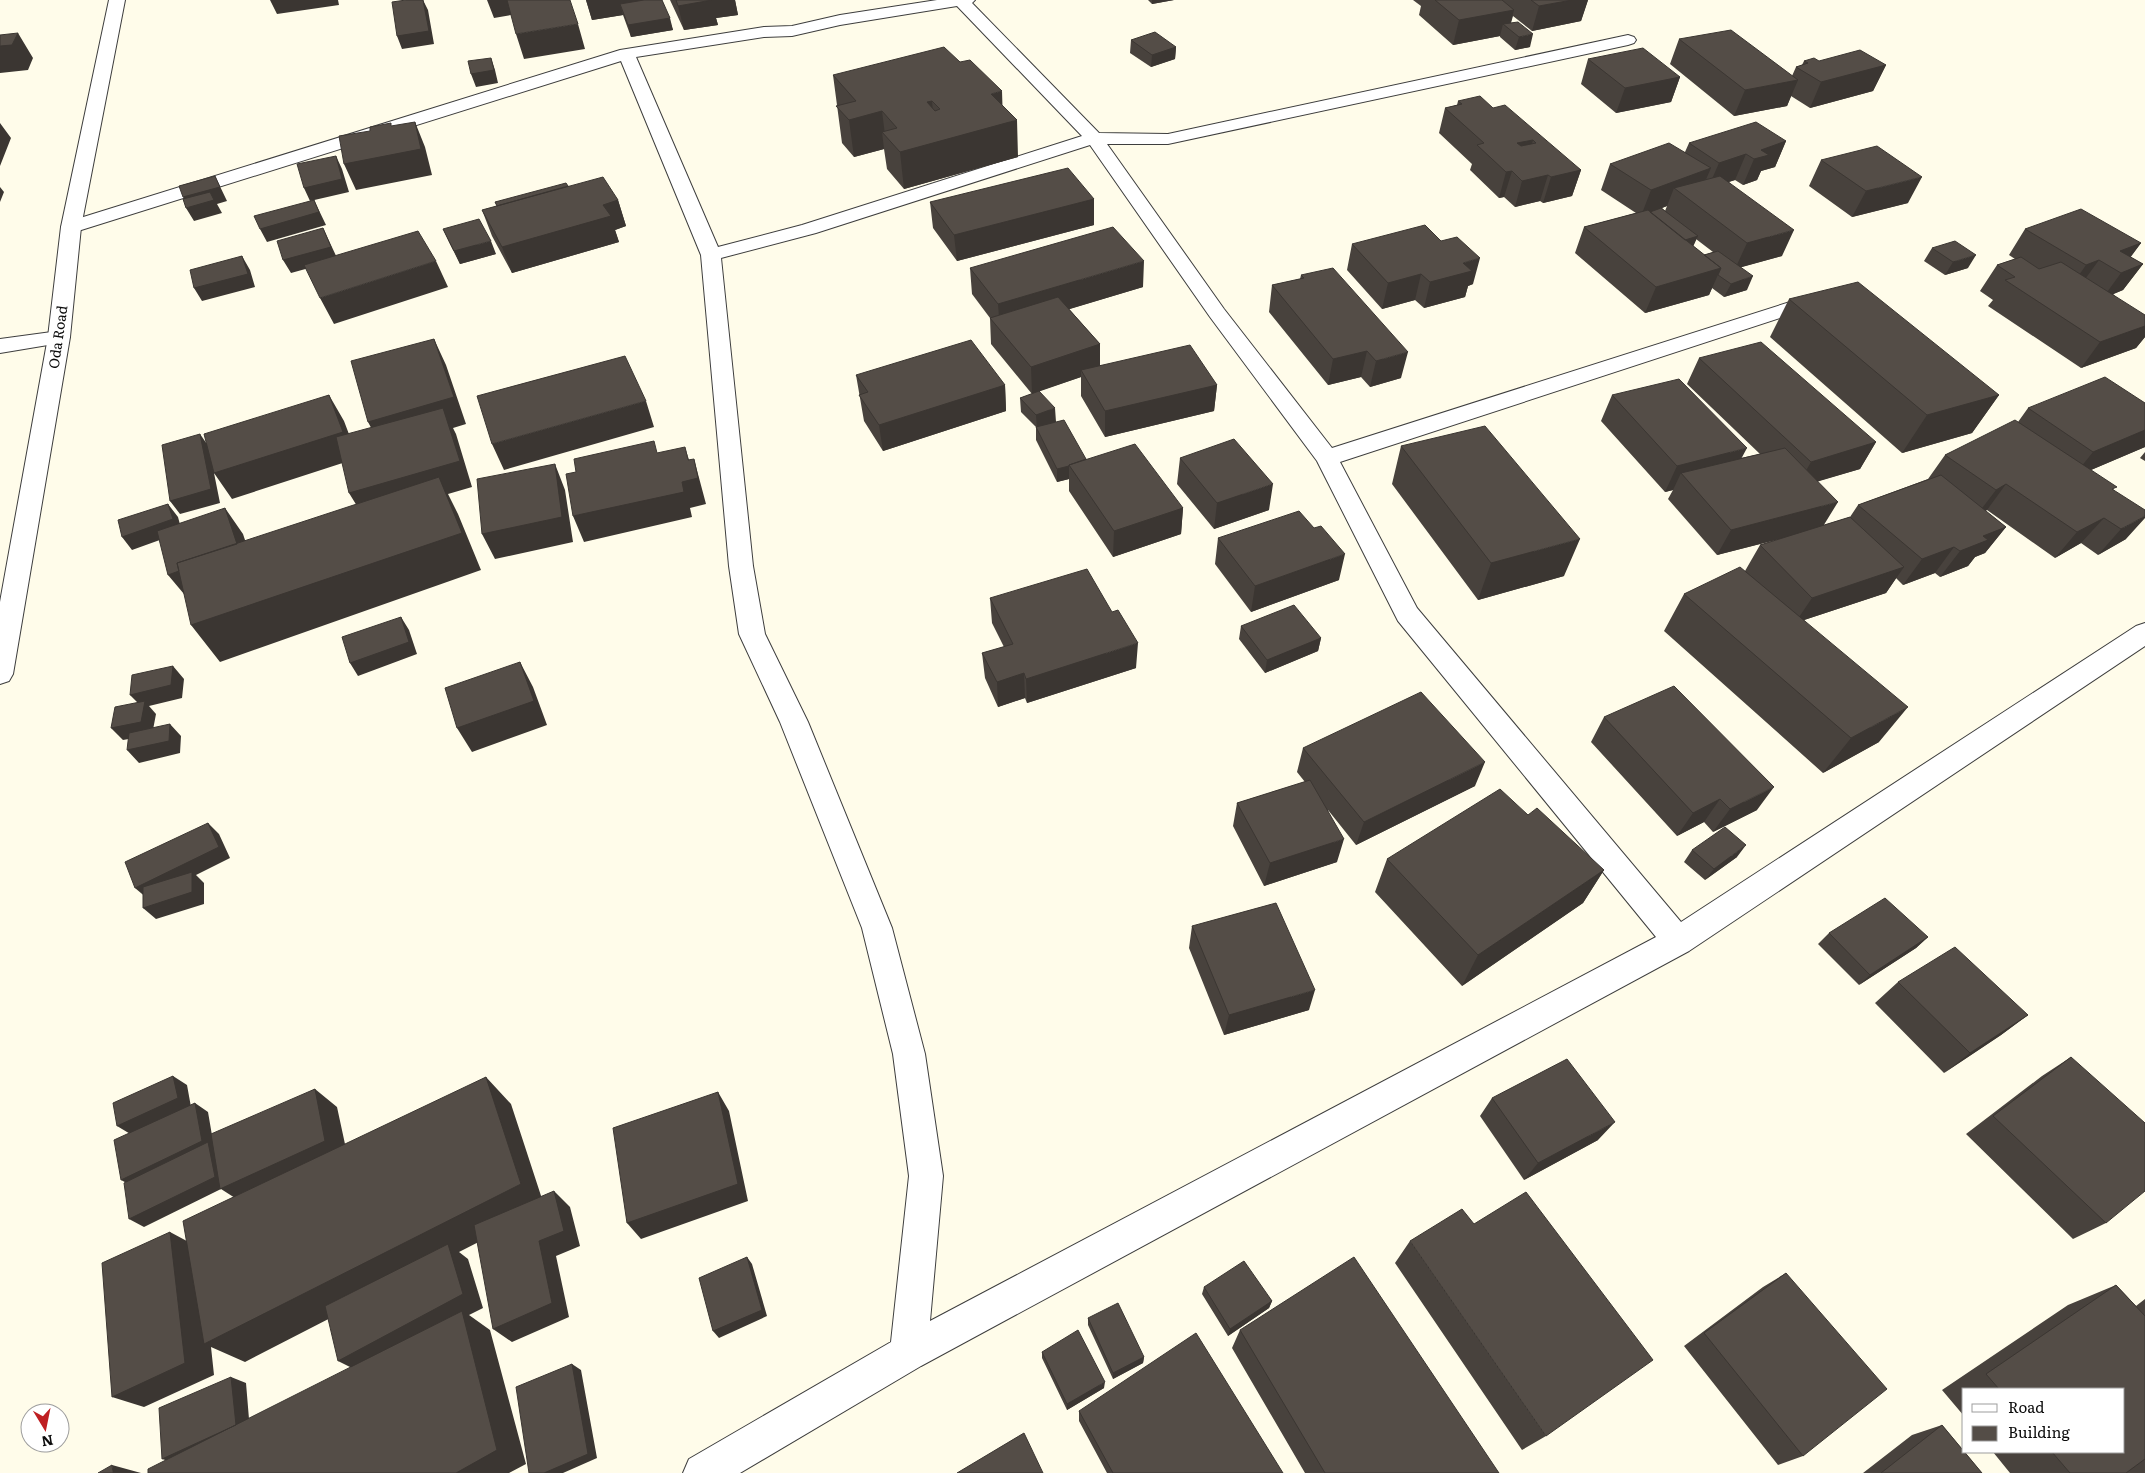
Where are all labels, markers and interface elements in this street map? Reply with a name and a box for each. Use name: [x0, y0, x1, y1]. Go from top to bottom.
street label: Oda Road: [43, 304, 71, 370]
legend: [1962, 1388, 2125, 1453]
text: Road: [2008, 1395, 2044, 1418]
north arrow: [20, 1403, 70, 1453]
text: Building: [2008, 1420, 2070, 1443]
text: N: [40, 1431, 55, 1453]

